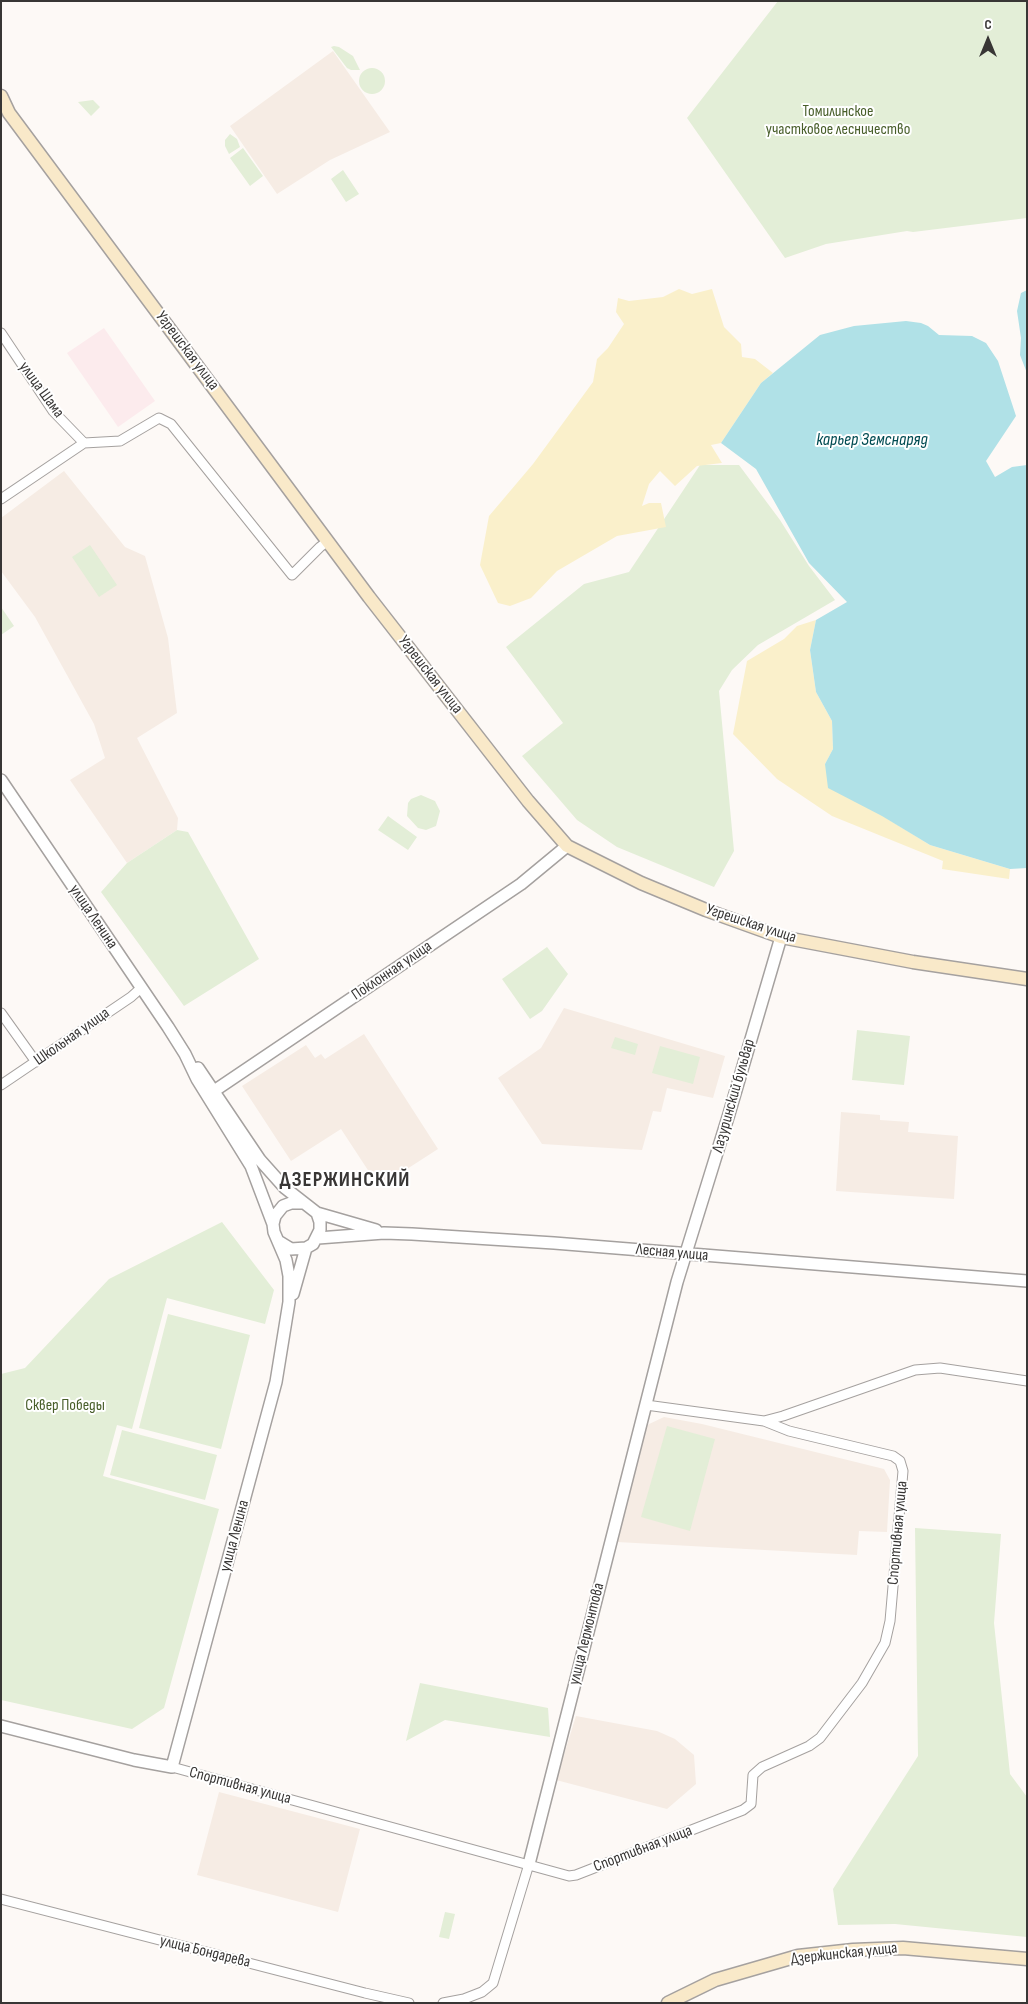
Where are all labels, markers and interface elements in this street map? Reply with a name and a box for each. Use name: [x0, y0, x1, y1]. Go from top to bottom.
north arrow: [963, 15, 1013, 65]
text: С: [984, 16, 992, 33]
park label: Томилинское участковое лесничество: [766, 102, 910, 140]
street label: Угрешская улица: [151, 308, 223, 394]
street label: улица Шама: [14, 358, 68, 422]
water label: карьер Земснаряд: [816, 429, 928, 451]
street label: Угрешская улица: [394, 632, 466, 718]
street label: улица Ленина: [65, 881, 121, 953]
street label: Угрешская улица: [703, 900, 799, 948]
street label: Поклонная улица: [348, 937, 436, 1005]
street label: Школьная улица: [30, 1004, 114, 1070]
street label: Лазуринский бульвар: [709, 1037, 759, 1155]
district label: ДЗЕРЖИНСКИЙ: [278, 1168, 412, 1194]
street label: Лесная улица: [635, 1240, 709, 1266]
park label: Сквер Победы: [25, 1396, 105, 1416]
street label: Спортивная улица: [884, 1480, 912, 1586]
street label: улица Ленина: [216, 1498, 254, 1574]
street label: улица Лермонтова: [565, 1581, 609, 1687]
street label: Спортивная улица: [187, 1763, 293, 1809]
street label: Спортивная улица: [591, 1821, 695, 1877]
street label: улица Бондарева: [158, 1931, 252, 1973]
street label: Дзержинская улица: [790, 1939, 898, 1969]

